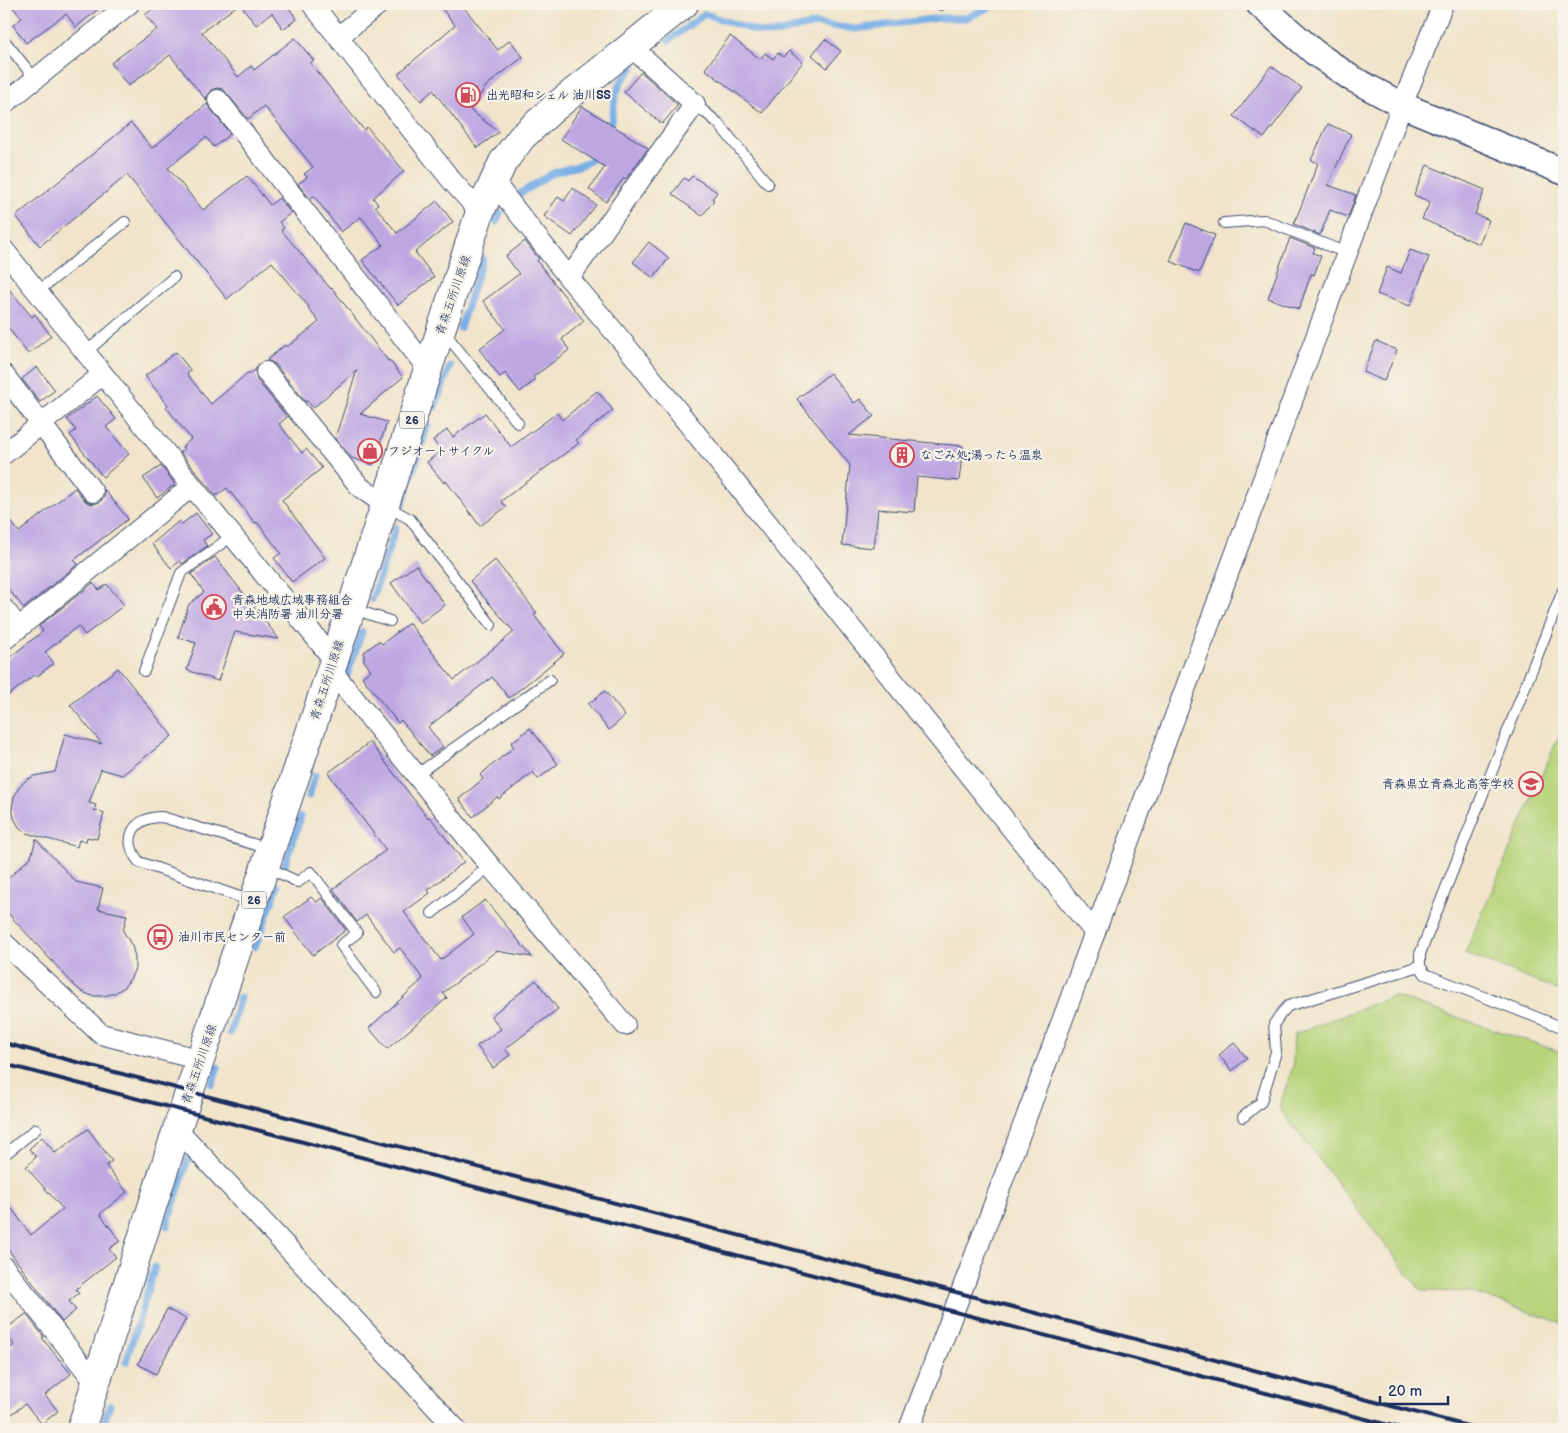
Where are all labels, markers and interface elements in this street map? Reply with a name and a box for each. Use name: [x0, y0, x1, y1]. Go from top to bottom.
fuel station icon: 出光昭和シェル 油川SS: [455, 82, 481, 108]
place label: 出光昭和シェル 油川SS: [486, 88, 611, 103]
street label: 青森五所川原線: [433, 253, 474, 337]
road number: 26: [400, 412, 424, 428]
shop icon: フジオートサイクル: [357, 438, 383, 464]
building icon: なごみ処;湯ったら温泉: [889, 442, 915, 468]
place label: フジオートサイクル: [388, 444, 495, 459]
place label: なごみ処;湯ったら温泉: [920, 448, 1043, 463]
place label: 青森地域広域事務組合 中央消防署 油川分署: [232, 593, 352, 622]
public building icon: 青森地域広域事務組合 中央消防署 油川分署: [201, 594, 227, 620]
street label: 青森五所川原線: [307, 638, 348, 722]
school or university icon: 青森県立青森北高等学校: [1518, 771, 1544, 797]
place label: 青森県立青森北高等学校: [1382, 777, 1514, 792]
road number: 26: [242, 892, 266, 908]
bus stop icon: 油川市民センター前: [147, 924, 173, 950]
place label: 油川市民センター前: [178, 930, 286, 945]
street label: 青森五所川原線: [179, 1022, 220, 1106]
scale bar: [1380, 1373, 1448, 1405]
text: 20 m: [1388, 1382, 1422, 1401]

